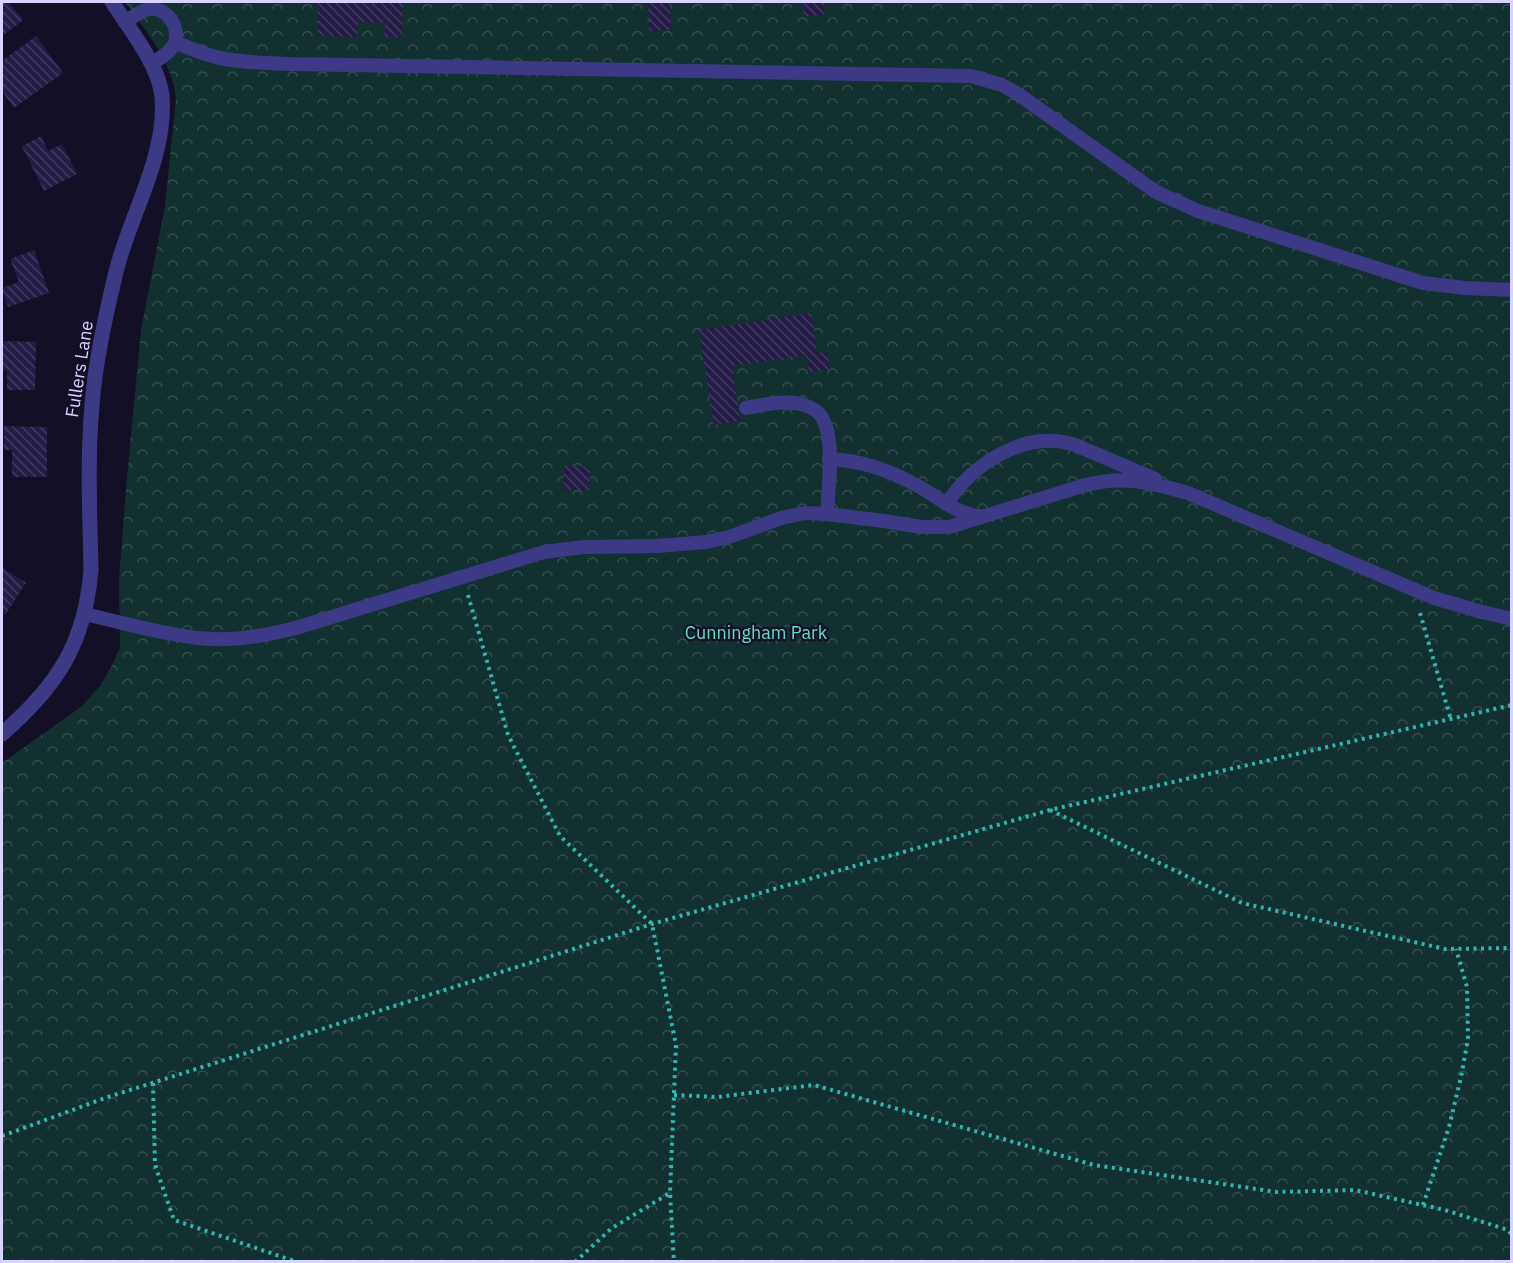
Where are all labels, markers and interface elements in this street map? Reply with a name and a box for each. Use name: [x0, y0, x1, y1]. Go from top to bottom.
street label: Fullers Lane: [60, 319, 98, 419]
park label: Cunningham Park: [685, 621, 828, 644]

